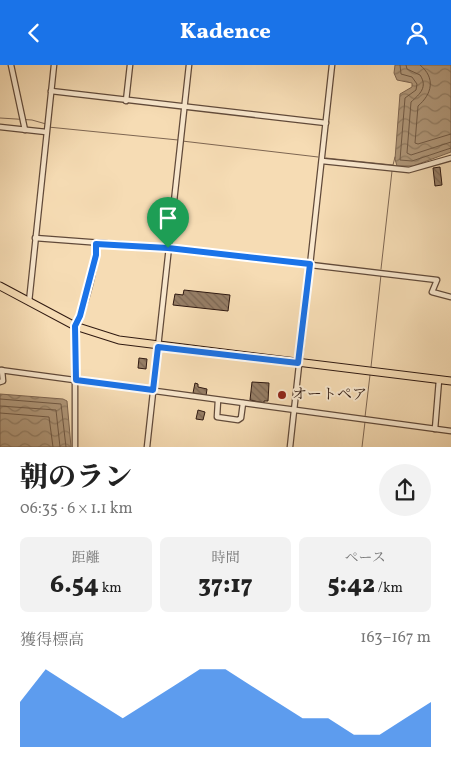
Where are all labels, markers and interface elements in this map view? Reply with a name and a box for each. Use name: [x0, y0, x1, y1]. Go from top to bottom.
text: Kadence: [180, 17, 271, 48]
icon: back: [20, 19, 48, 47]
icon: person: [403, 19, 431, 47]
pin: [147, 197, 189, 248]
icon: arrive: [154, 204, 182, 232]
place label: オートペア: [292, 385, 367, 406]
marker: オートペア: [276, 389, 288, 401]
text: 朝のラン: [20, 459, 132, 498]
button: share: [379, 464, 431, 516]
text: 06:35 · 6 × 1.1 km: [20, 498, 133, 520]
text: 距離: [72, 549, 100, 568]
text: 時間: [211, 549, 239, 568]
text: ペース: [345, 549, 386, 568]
text: 6.54: [50, 568, 99, 603]
text: 37:17: [198, 568, 253, 603]
text: 5:42: [327, 568, 375, 603]
text: km: [99, 579, 122, 598]
text: /km: [375, 579, 403, 598]
text: 163–167 m: [360, 627, 431, 649]
text: 獲得標高: [20, 630, 84, 652]

